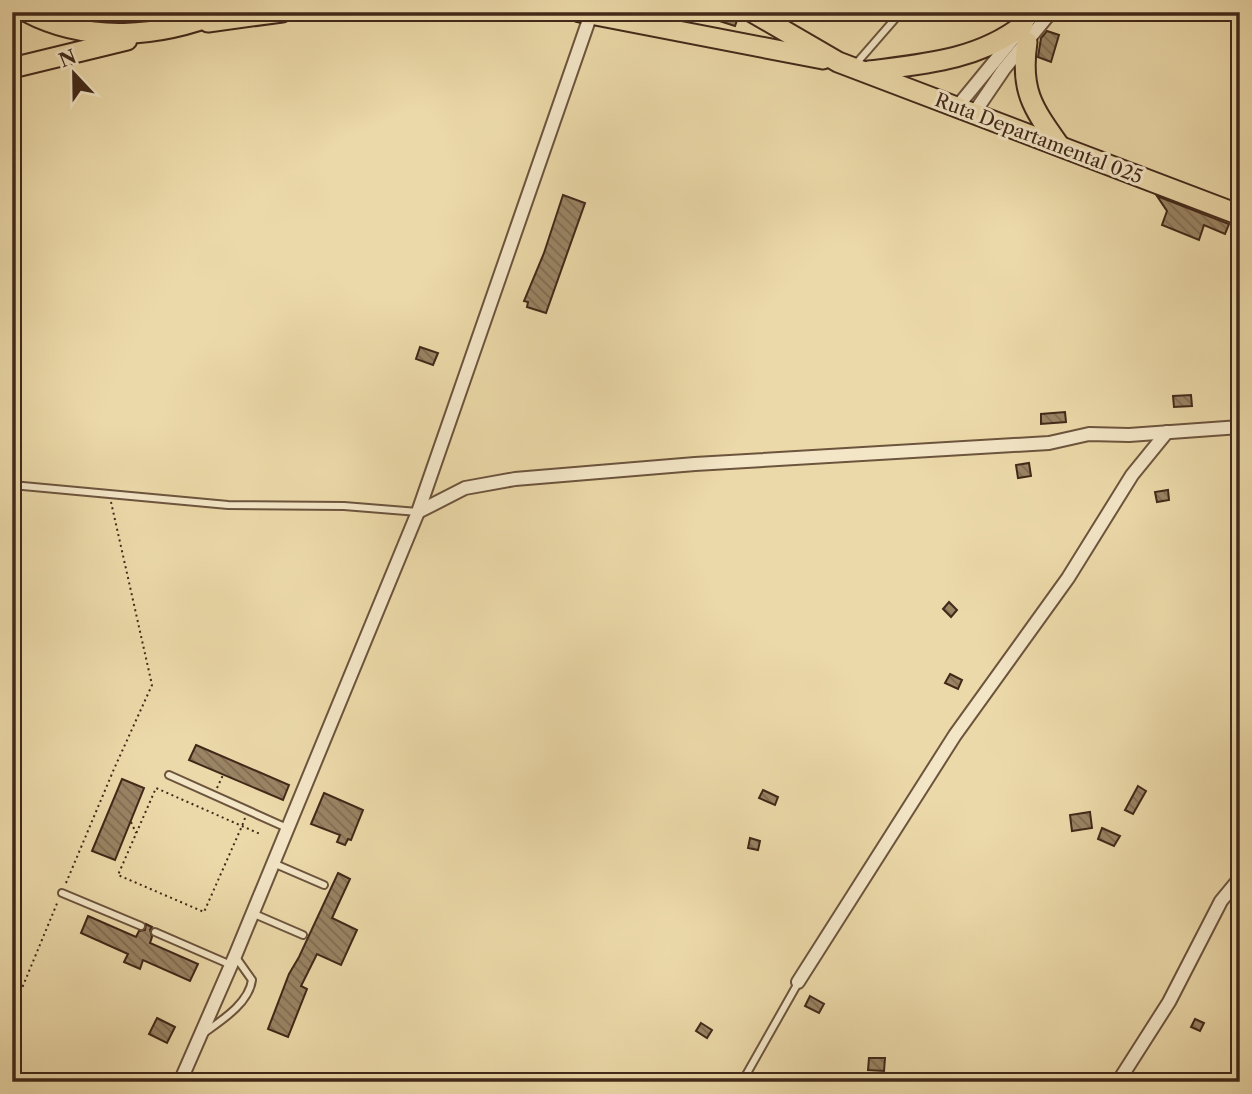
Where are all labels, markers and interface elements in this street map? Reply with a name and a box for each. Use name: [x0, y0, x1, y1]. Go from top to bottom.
north arrow: [38, 38, 108, 108]
text: N: [56, 45, 80, 72]
street label: Ruta Departamental 025: [932, 88, 1146, 189]

